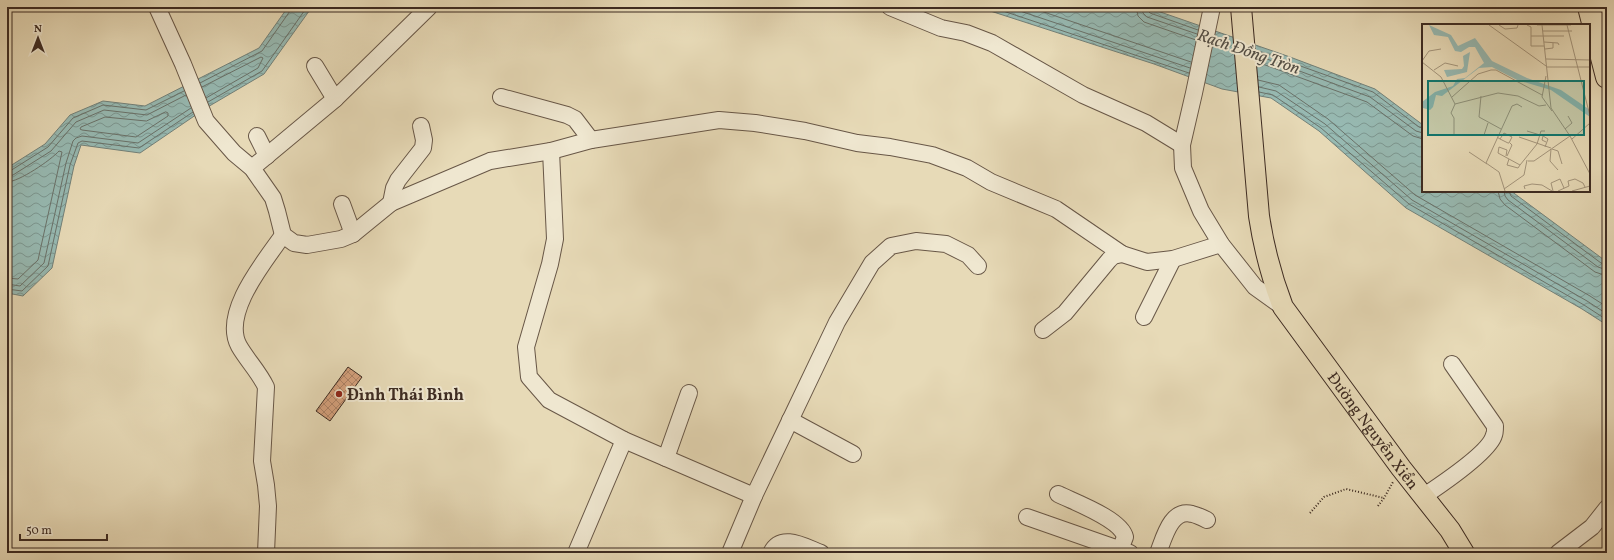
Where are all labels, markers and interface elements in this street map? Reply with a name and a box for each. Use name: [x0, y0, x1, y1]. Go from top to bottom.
north arrow: [18, 18, 58, 58]
text: N: [34, 22, 42, 37]
water label: Rạch Đồng Tròn: [1194, 24, 1303, 81]
inset map: [1422, 24, 1590, 192]
street label: Đường Nguyễn Xiển: [1321, 368, 1423, 495]
place label: Đình Thái Bình: [347, 385, 464, 407]
marker: Đình Thái Bình: [334, 389, 344, 399]
scale bar: [20, 516, 107, 542]
text: 50 m: [26, 523, 52, 539]

